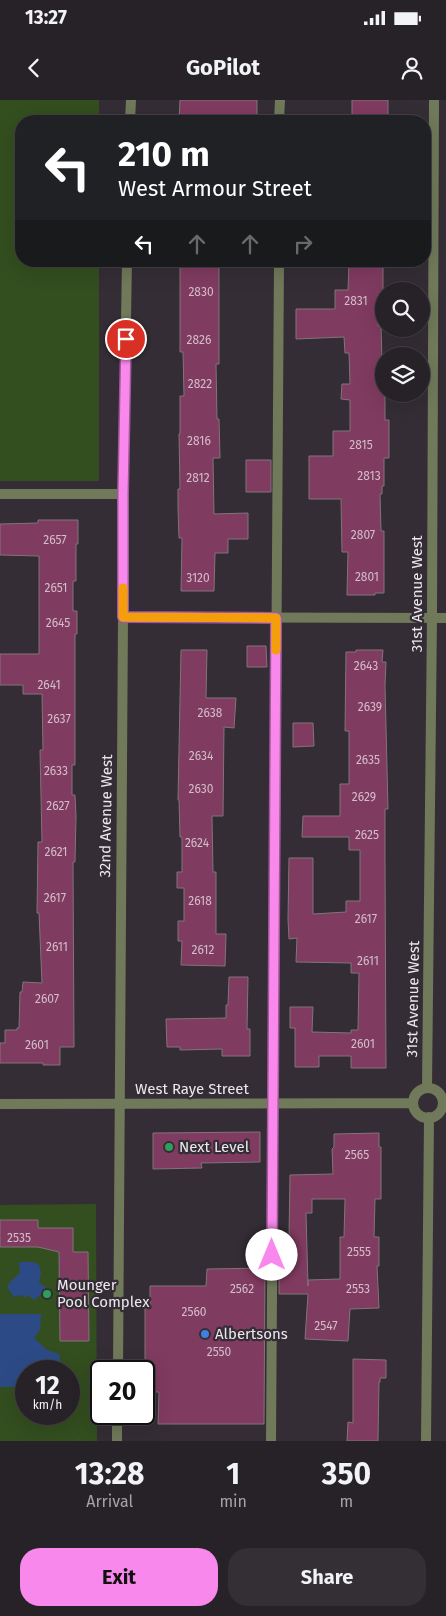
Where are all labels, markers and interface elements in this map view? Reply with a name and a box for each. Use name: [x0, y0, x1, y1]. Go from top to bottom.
text: 13:27: [25, 6, 67, 29]
icon: back: [20, 54, 48, 82]
text: GoPilot: [186, 54, 260, 81]
icon: person: [398, 54, 426, 82]
text: 210 m: [118, 133, 210, 175]
icon: left: [35, 135, 100, 200]
text: West Armour Street: [118, 175, 312, 202]
icon: left: [130, 230, 158, 258]
icon: ahead: [183, 230, 211, 258]
icon: ahead: [236, 230, 264, 258]
icon: right: [289, 230, 317, 258]
map controls: [375, 282, 430, 402]
button: search: [375, 282, 430, 337]
house number: 2830: [188, 285, 214, 299]
house number: 2831: [344, 294, 368, 308]
pin: [105, 318, 147, 360]
icon: arrive: [112, 325, 140, 353]
house number: 2826: [187, 333, 211, 347]
button: layers: [375, 347, 430, 402]
house number: 2822: [188, 377, 212, 391]
house number: 2816: [187, 434, 211, 448]
house number: 2815: [349, 438, 373, 452]
house number: 2813: [357, 469, 381, 483]
house number: 2812: [186, 471, 210, 485]
house number: 2807: [351, 528, 375, 542]
house number: 2657: [43, 533, 67, 547]
street label: 31st Avenue West: [408, 535, 426, 652]
house number: 2801: [355, 570, 379, 584]
house number: 3120: [186, 571, 210, 585]
house number: 2651: [45, 581, 67, 595]
house number: 2645: [46, 616, 70, 630]
house number: 2643: [354, 659, 378, 673]
house number: 2641: [37, 678, 61, 692]
house number: 2639: [358, 700, 382, 714]
house number: 2638: [198, 706, 223, 720]
house number: 2637: [47, 712, 71, 726]
house number: 2634: [189, 749, 214, 763]
house number: 2635: [356, 753, 380, 767]
street label: 32nd Avenue West: [96, 754, 116, 878]
house number: 2633: [44, 764, 68, 778]
house number: 2630: [189, 782, 214, 796]
house number: 2629: [352, 790, 376, 804]
house number: 2627: [46, 799, 70, 813]
house number: 2625: [355, 828, 379, 842]
house number: 2624: [185, 836, 210, 850]
house number: 2621: [44, 845, 68, 859]
house number: 2617: [44, 891, 66, 905]
house number: 2618: [188, 894, 212, 908]
house number: 2617: [355, 912, 377, 926]
house number: 2611: [46, 940, 68, 954]
street label: 31st Avenue West: [403, 940, 423, 1057]
house number: 2612: [192, 943, 214, 957]
house number: 2611: [357, 954, 379, 968]
house number: 2607: [35, 992, 59, 1006]
house number: 2601: [351, 1037, 375, 1051]
house number: 2601: [25, 1038, 49, 1052]
street label: West Raye Street: [135, 1080, 249, 1098]
place label: Next Level: [179, 1138, 250, 1156]
marker: Next Level: [163, 1141, 175, 1153]
house number: 2565: [345, 1148, 369, 1162]
position arrow: [245, 1228, 297, 1280]
house number: 2535: [7, 1231, 31, 1245]
house number: 2555: [347, 1245, 371, 1259]
place label: Mounger Pool Complex: [57, 1276, 150, 1311]
house number: 2562: [230, 1282, 254, 1296]
house number: 2553: [346, 1282, 370, 1296]
marker: Mounger Pool Complex: [41, 1288, 53, 1300]
house number: 2560: [181, 1305, 207, 1319]
house number: 2547: [314, 1319, 338, 1333]
place label: Albertsons: [215, 1325, 288, 1343]
marker: Albertsons: [199, 1328, 211, 1340]
house number: 2550: [207, 1345, 232, 1359]
speed limit sign: 20: [90, 1360, 155, 1425]
text: 12: [35, 1371, 60, 1401]
text: km/h: [33, 1398, 62, 1412]
text: 13:28: [75, 1456, 145, 1492]
text: 1: [226, 1456, 240, 1492]
text: 350: [322, 1456, 371, 1492]
text: Arrival: [86, 1492, 133, 1511]
text: min: [219, 1492, 247, 1511]
text: m: [340, 1492, 353, 1511]
button: Exit: [20, 1548, 218, 1606]
button: Share: [228, 1548, 426, 1606]

